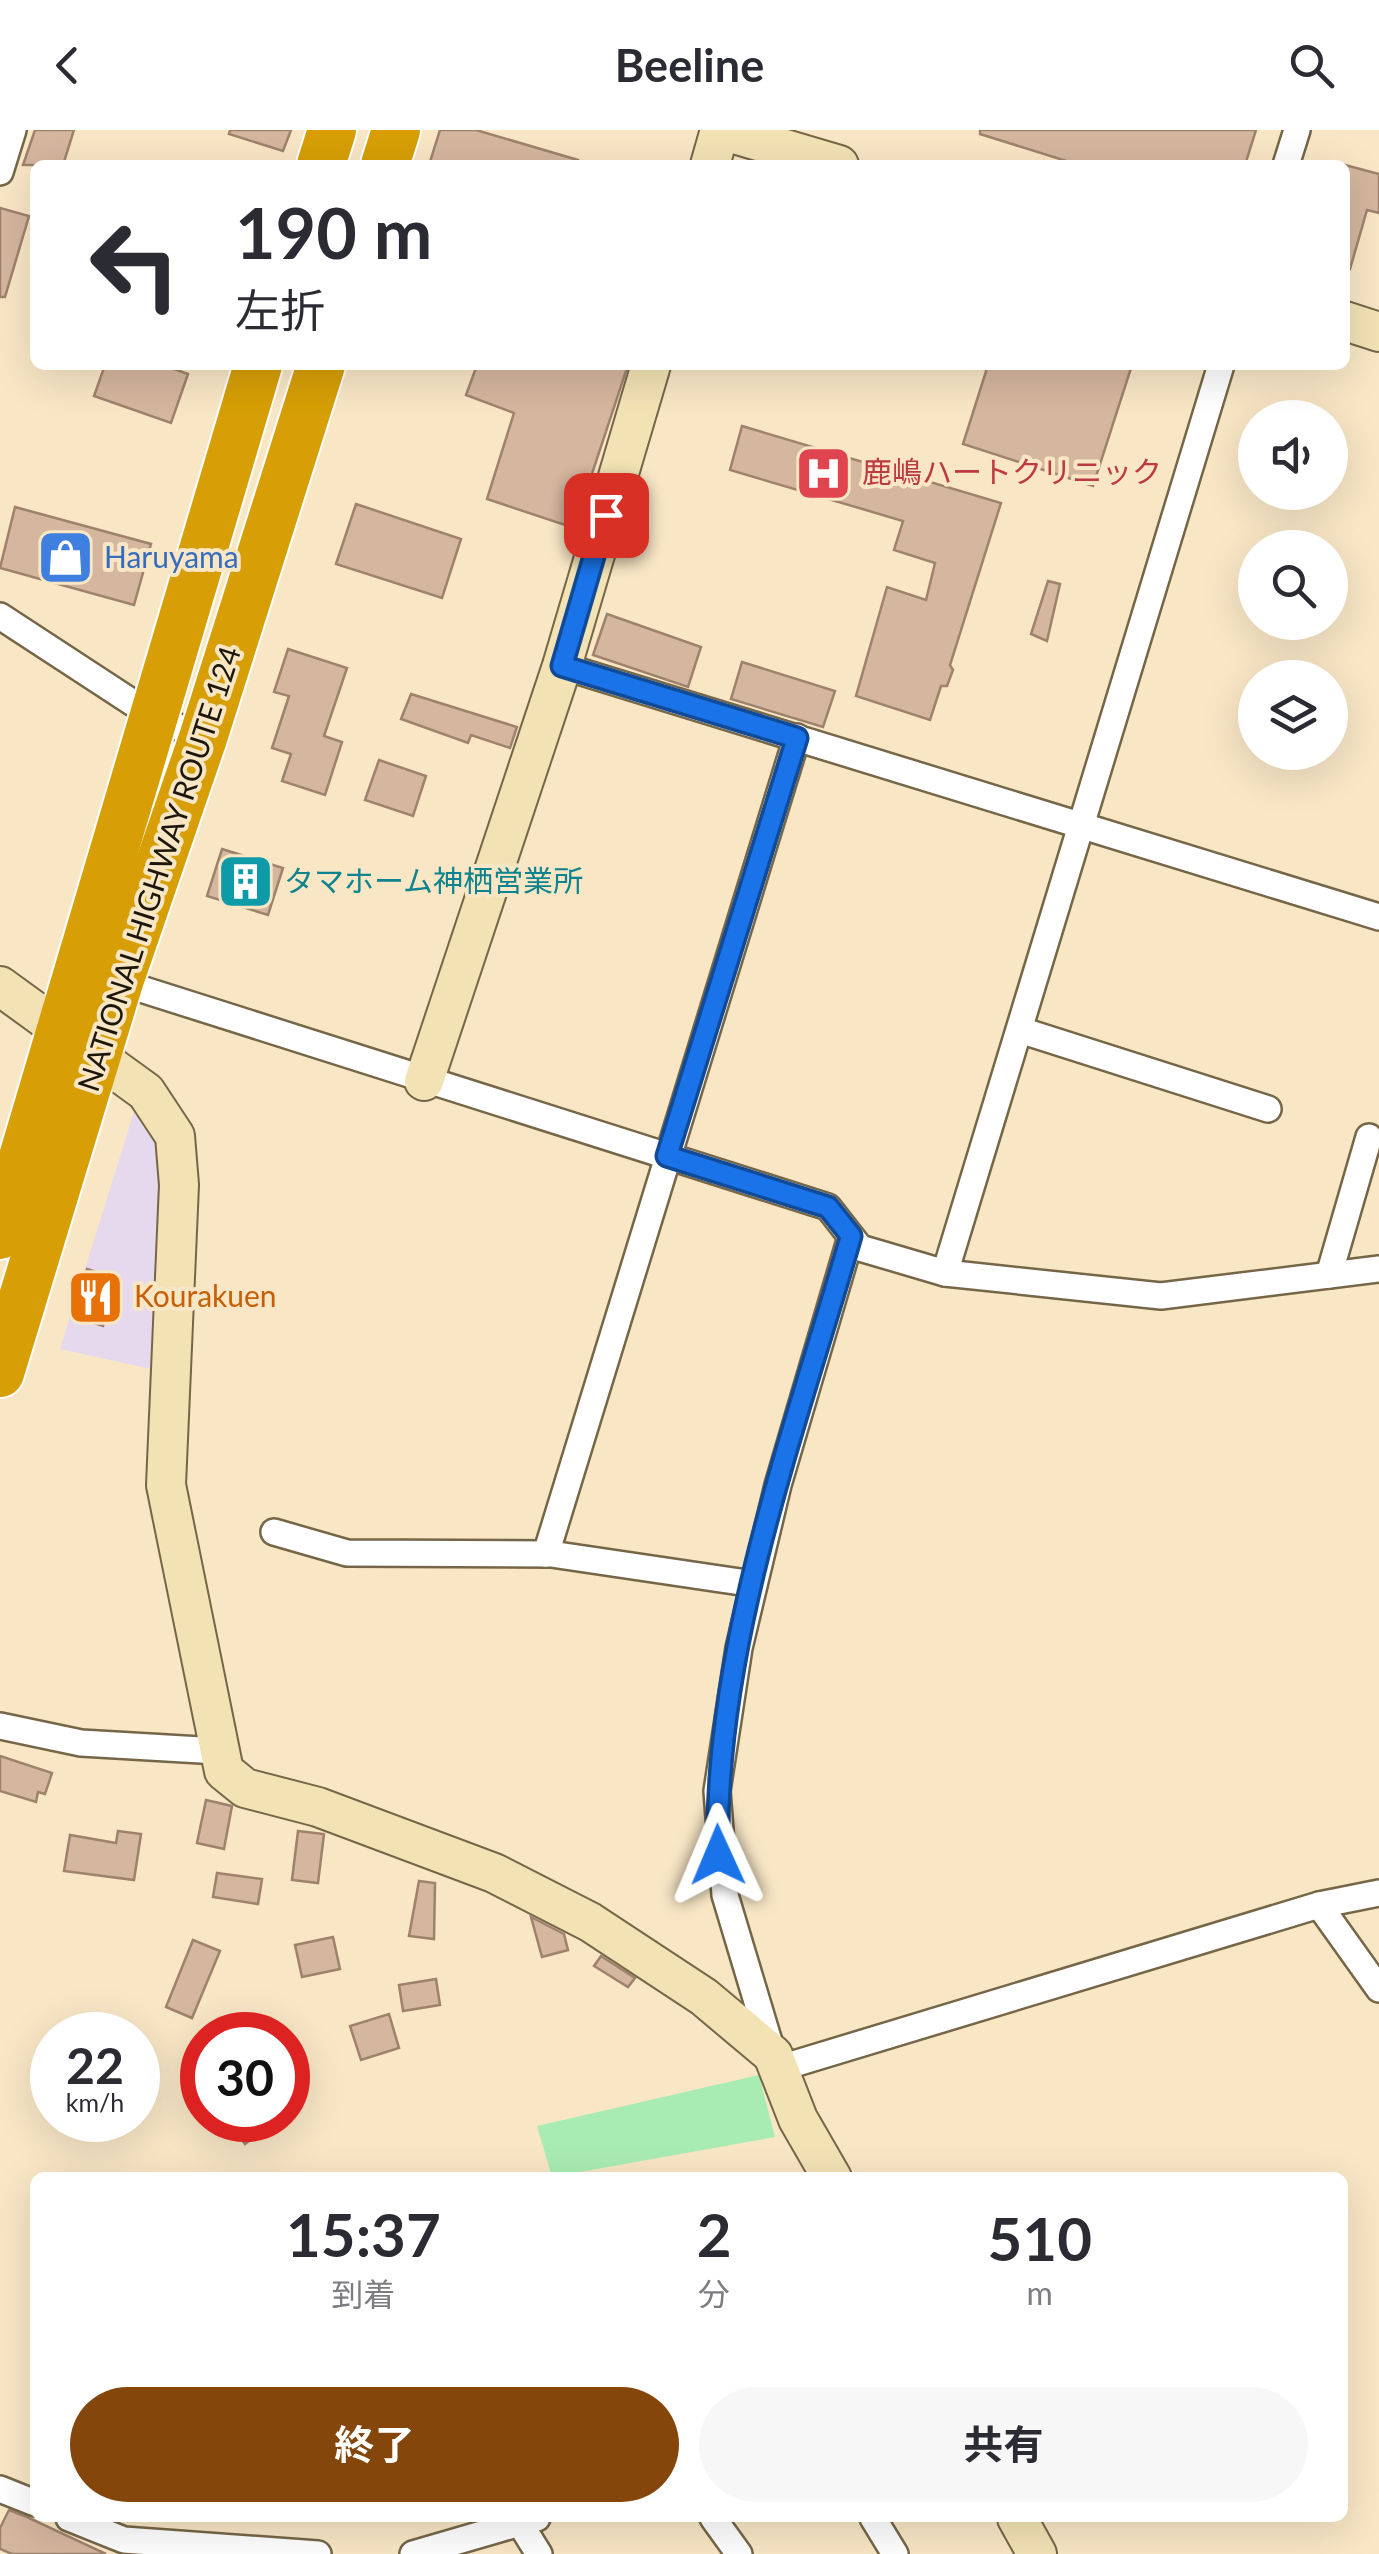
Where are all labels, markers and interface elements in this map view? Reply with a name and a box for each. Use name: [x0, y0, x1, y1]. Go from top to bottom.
icon: back: [40, 38, 95, 93]
text: Beeline: [615, 38, 764, 92]
icon: search: [1284, 38, 1339, 93]
text: 190 m: [235, 190, 432, 274]
icon: left: [70, 200, 200, 330]
text: 左折: [235, 283, 325, 337]
map controls: [1238, 400, 1348, 770]
button: sound: [1238, 400, 1348, 510]
hospital icon: 鹿嶋ハートクリニック: [793, 443, 853, 503]
place label: 鹿嶋ハートクリニック: [862, 453, 1162, 489]
pin: [564, 473, 649, 558]
icon: arrive: [579, 488, 634, 543]
shop icon: Haruyama: [35, 528, 95, 588]
button: search: [1238, 530, 1348, 640]
place label: Haruyama: [104, 538, 239, 574]
street label: NATIONAL HIGHWAY ROUTE 124: [69, 641, 247, 1095]
button: layers: [1238, 660, 1348, 770]
building icon: タマホーム神栖営業所: [215, 852, 275, 912]
place label: タマホーム神栖営業所: [284, 862, 583, 898]
restaurant icon: Kourakuen: [65, 1267, 125, 1327]
place label: Kourakuen: [134, 1277, 277, 1313]
position arrow: [666, 1803, 770, 1907]
speed limit sign: 30: [180, 2012, 310, 2142]
text: 22: [66, 2035, 124, 2095]
text: km/h: [66, 2087, 124, 2117]
text: 15:37: [286, 2198, 441, 2270]
text: 2: [697, 2198, 732, 2270]
text: 510: [988, 2202, 1092, 2274]
text: m: [1027, 2273, 1053, 2312]
text: 到着: [331, 2274, 395, 2313]
text: 分: [698, 2274, 730, 2313]
button: 終了: [70, 2387, 679, 2502]
button: 共有: [699, 2387, 1308, 2502]

